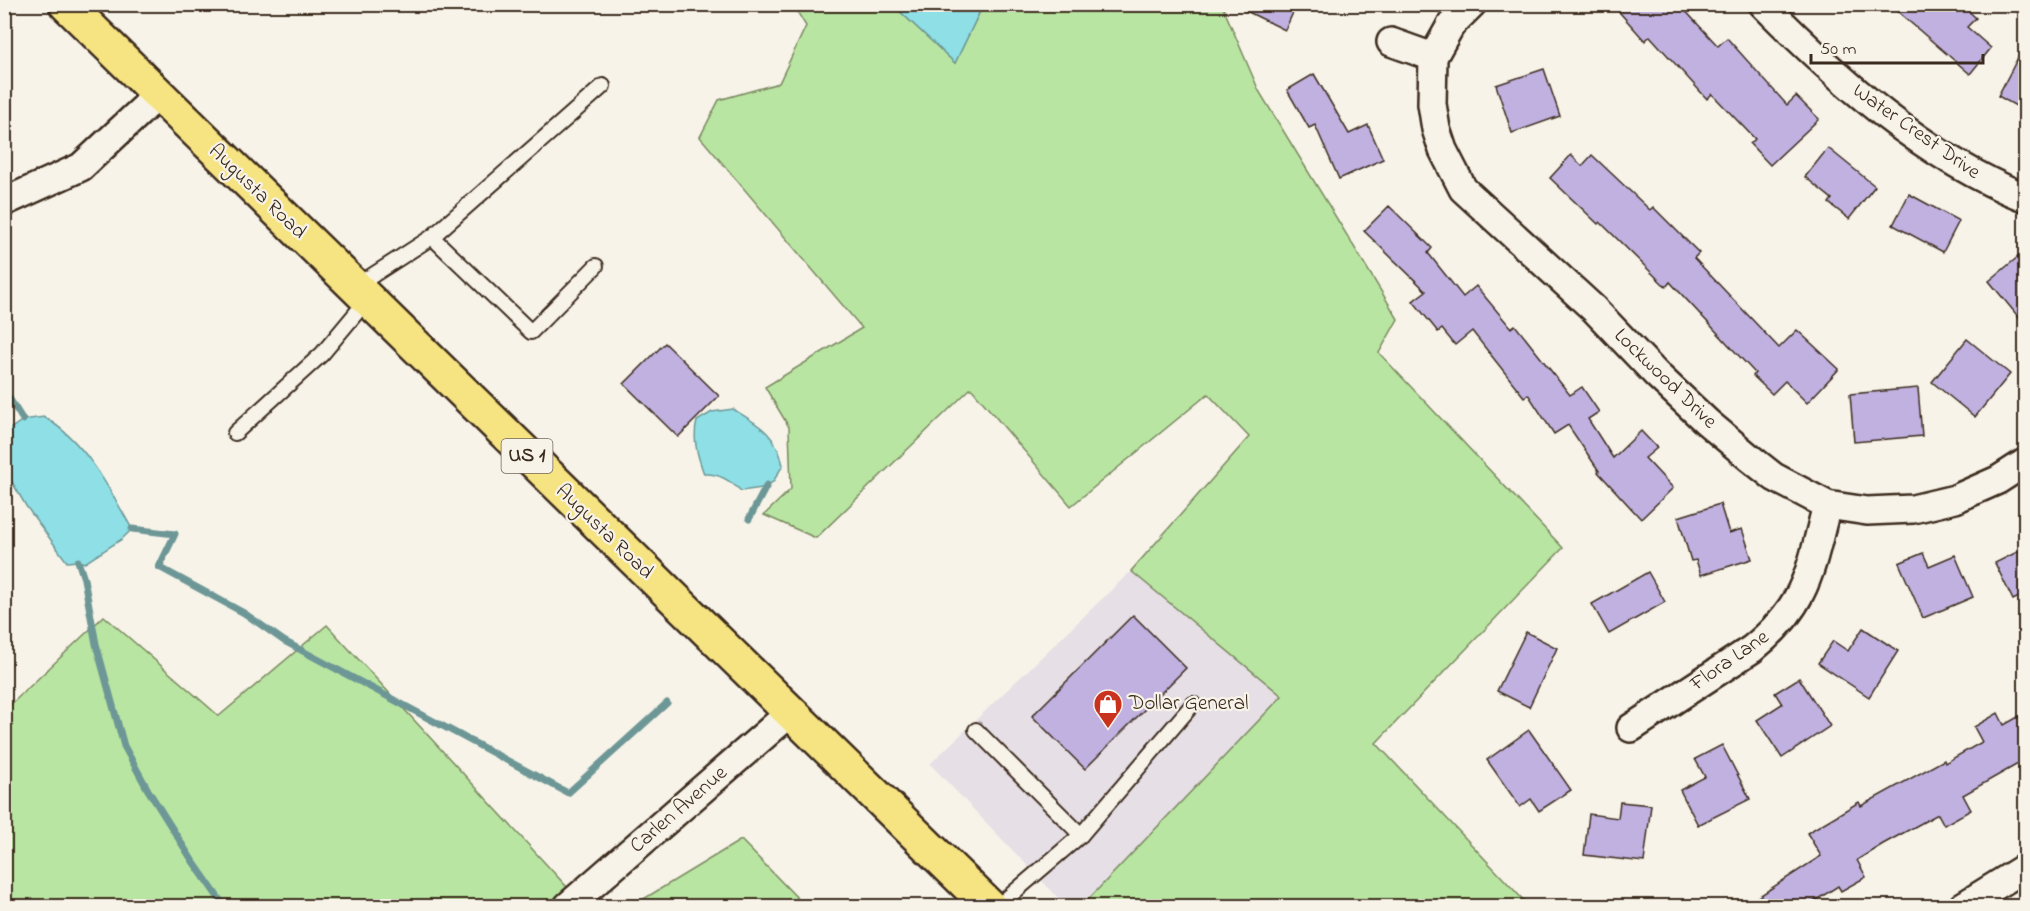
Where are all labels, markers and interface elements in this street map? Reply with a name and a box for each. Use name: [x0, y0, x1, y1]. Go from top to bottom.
scale bar: [1811, 27, 1984, 65]
text: 50 m: [1820, 37, 1857, 63]
street label: Water Crest Drive: [1846, 77, 1987, 188]
street label: Augusta Road: [200, 137, 313, 248]
street label: Lockwood Drive: [1607, 322, 1724, 437]
road number: US 1: [502, 439, 552, 473]
street label: Augusta Road: [547, 477, 660, 588]
street label: Flora Lane: [1684, 623, 1776, 700]
shop icon: Dollar General: [1092, 688, 1124, 730]
place label: Dollar General: [1128, 689, 1249, 719]
street label: Carlen Avenue: [624, 759, 735, 861]

